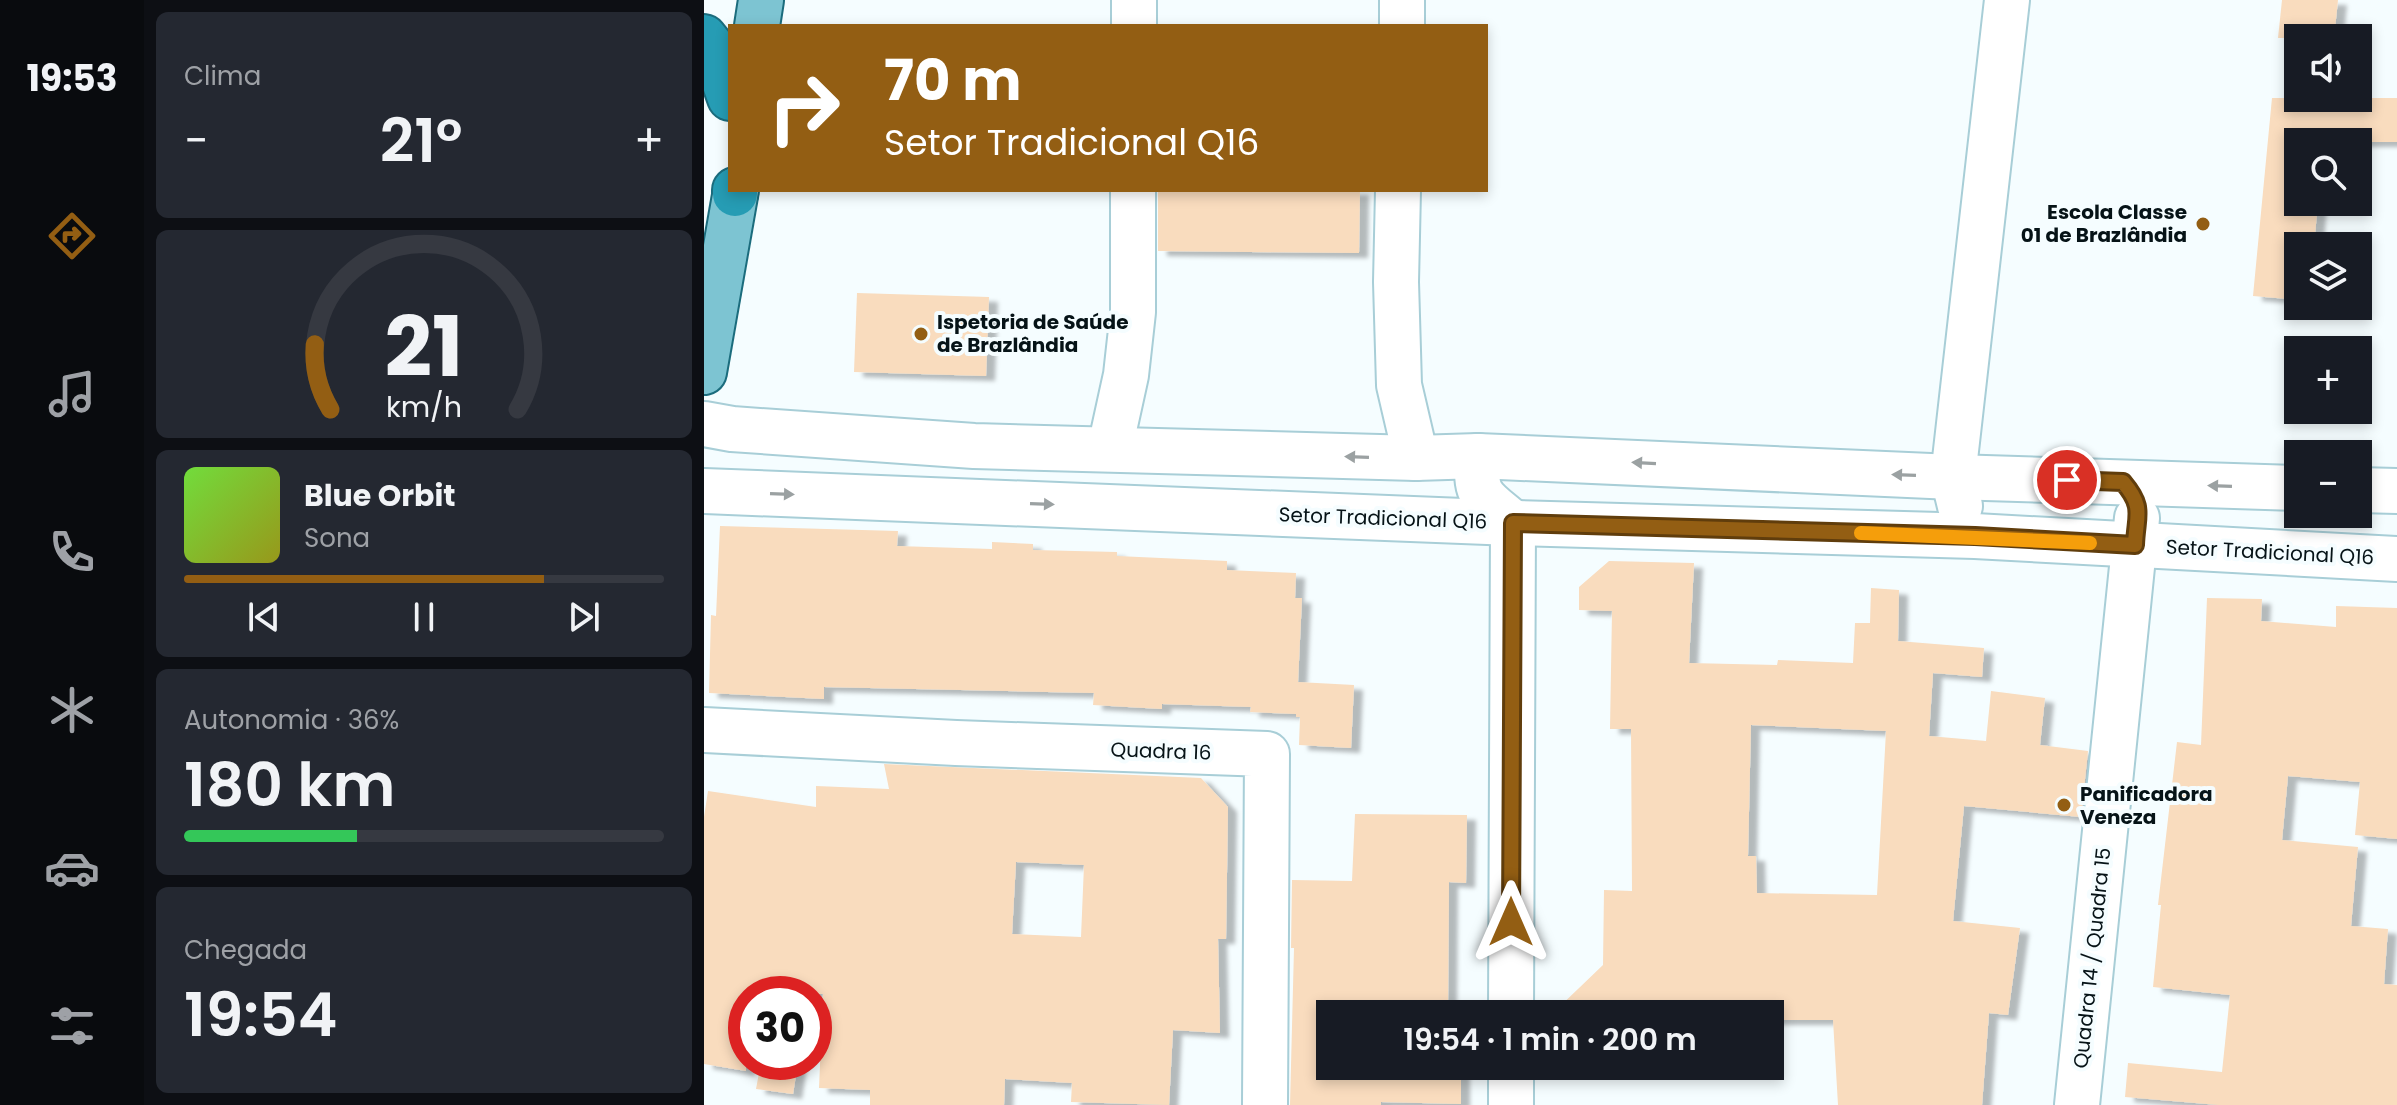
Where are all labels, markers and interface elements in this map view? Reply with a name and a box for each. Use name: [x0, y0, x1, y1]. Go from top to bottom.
map controls: [2284, 24, 2372, 528]
button: sound: [2284, 24, 2372, 112]
text: 70 m: [884, 41, 1022, 120]
text: 19:53: [26, 53, 118, 104]
icon: right: [752, 56, 856, 160]
text: Clima: [184, 58, 261, 94]
text: 21°: [380, 99, 463, 183]
text: −: [184, 110, 208, 171]
text: +: [634, 110, 664, 171]
text: Setor Tradicional Q16: [884, 117, 1259, 168]
button: search: [2284, 128, 2372, 216]
place label: Escola Classe 01 de Brazlândia: [2021, 198, 2187, 249]
icon: directions: [44, 208, 100, 264]
marker: Escola Classe 01 de Brazlândia: [2194, 215, 2212, 233]
button: layers: [2284, 232, 2372, 320]
text: 21: [385, 289, 463, 405]
place label: Ispetoria de Saúde de Brazlândia: [937, 308, 1129, 359]
marker: Ispetoria de Saúde de Brazlândia: [912, 325, 930, 343]
button: +: [2284, 336, 2372, 424]
icon: music: [44, 366, 100, 422]
text: km/h: [386, 387, 462, 427]
button: −: [2284, 440, 2372, 528]
pin: [2033, 446, 2101, 514]
one-way arrow: [1344, 450, 1369, 463]
one-way arrow: [1631, 457, 1656, 470]
icon: arrive: [2045, 458, 2089, 502]
one-way arrow: [1891, 468, 1916, 481]
text: Blue Orbit: [304, 474, 456, 517]
one-way arrow: [2207, 479, 2232, 492]
one-way arrow: [770, 487, 795, 500]
one-way arrow: [1030, 497, 1055, 510]
street label: Setor Tradicional Q16: [1278, 500, 1488, 536]
text: Sona: [304, 520, 370, 556]
icon: phone: [44, 524, 100, 580]
street label: Setor Tradicional Q16: [2165, 533, 2375, 571]
icon: previous: [242, 595, 286, 639]
icon: pause: [402, 595, 446, 639]
icon: next: [562, 595, 606, 639]
icon: climate: [44, 682, 100, 738]
text: Autonomia · 36%: [184, 702, 399, 738]
street label: Quadra 16: [1110, 735, 1212, 767]
text: 180 km: [184, 743, 395, 827]
place label: Panificadora Veneza: [2080, 780, 2213, 831]
marker: Panificadora Veneza: [2055, 796, 2073, 814]
icon: car: [44, 840, 100, 896]
street label: Quadra 14 / Quadra 15: [2066, 846, 2118, 1070]
position arrow: [1469, 880, 1553, 964]
text: Chegada: [184, 932, 307, 968]
text: 19:54: [184, 973, 337, 1057]
speed limit sign: 30: [728, 976, 832, 1080]
icon: filters: [44, 998, 100, 1054]
text: 19:54 · 1 min · 200 m: [1403, 1018, 1697, 1061]

